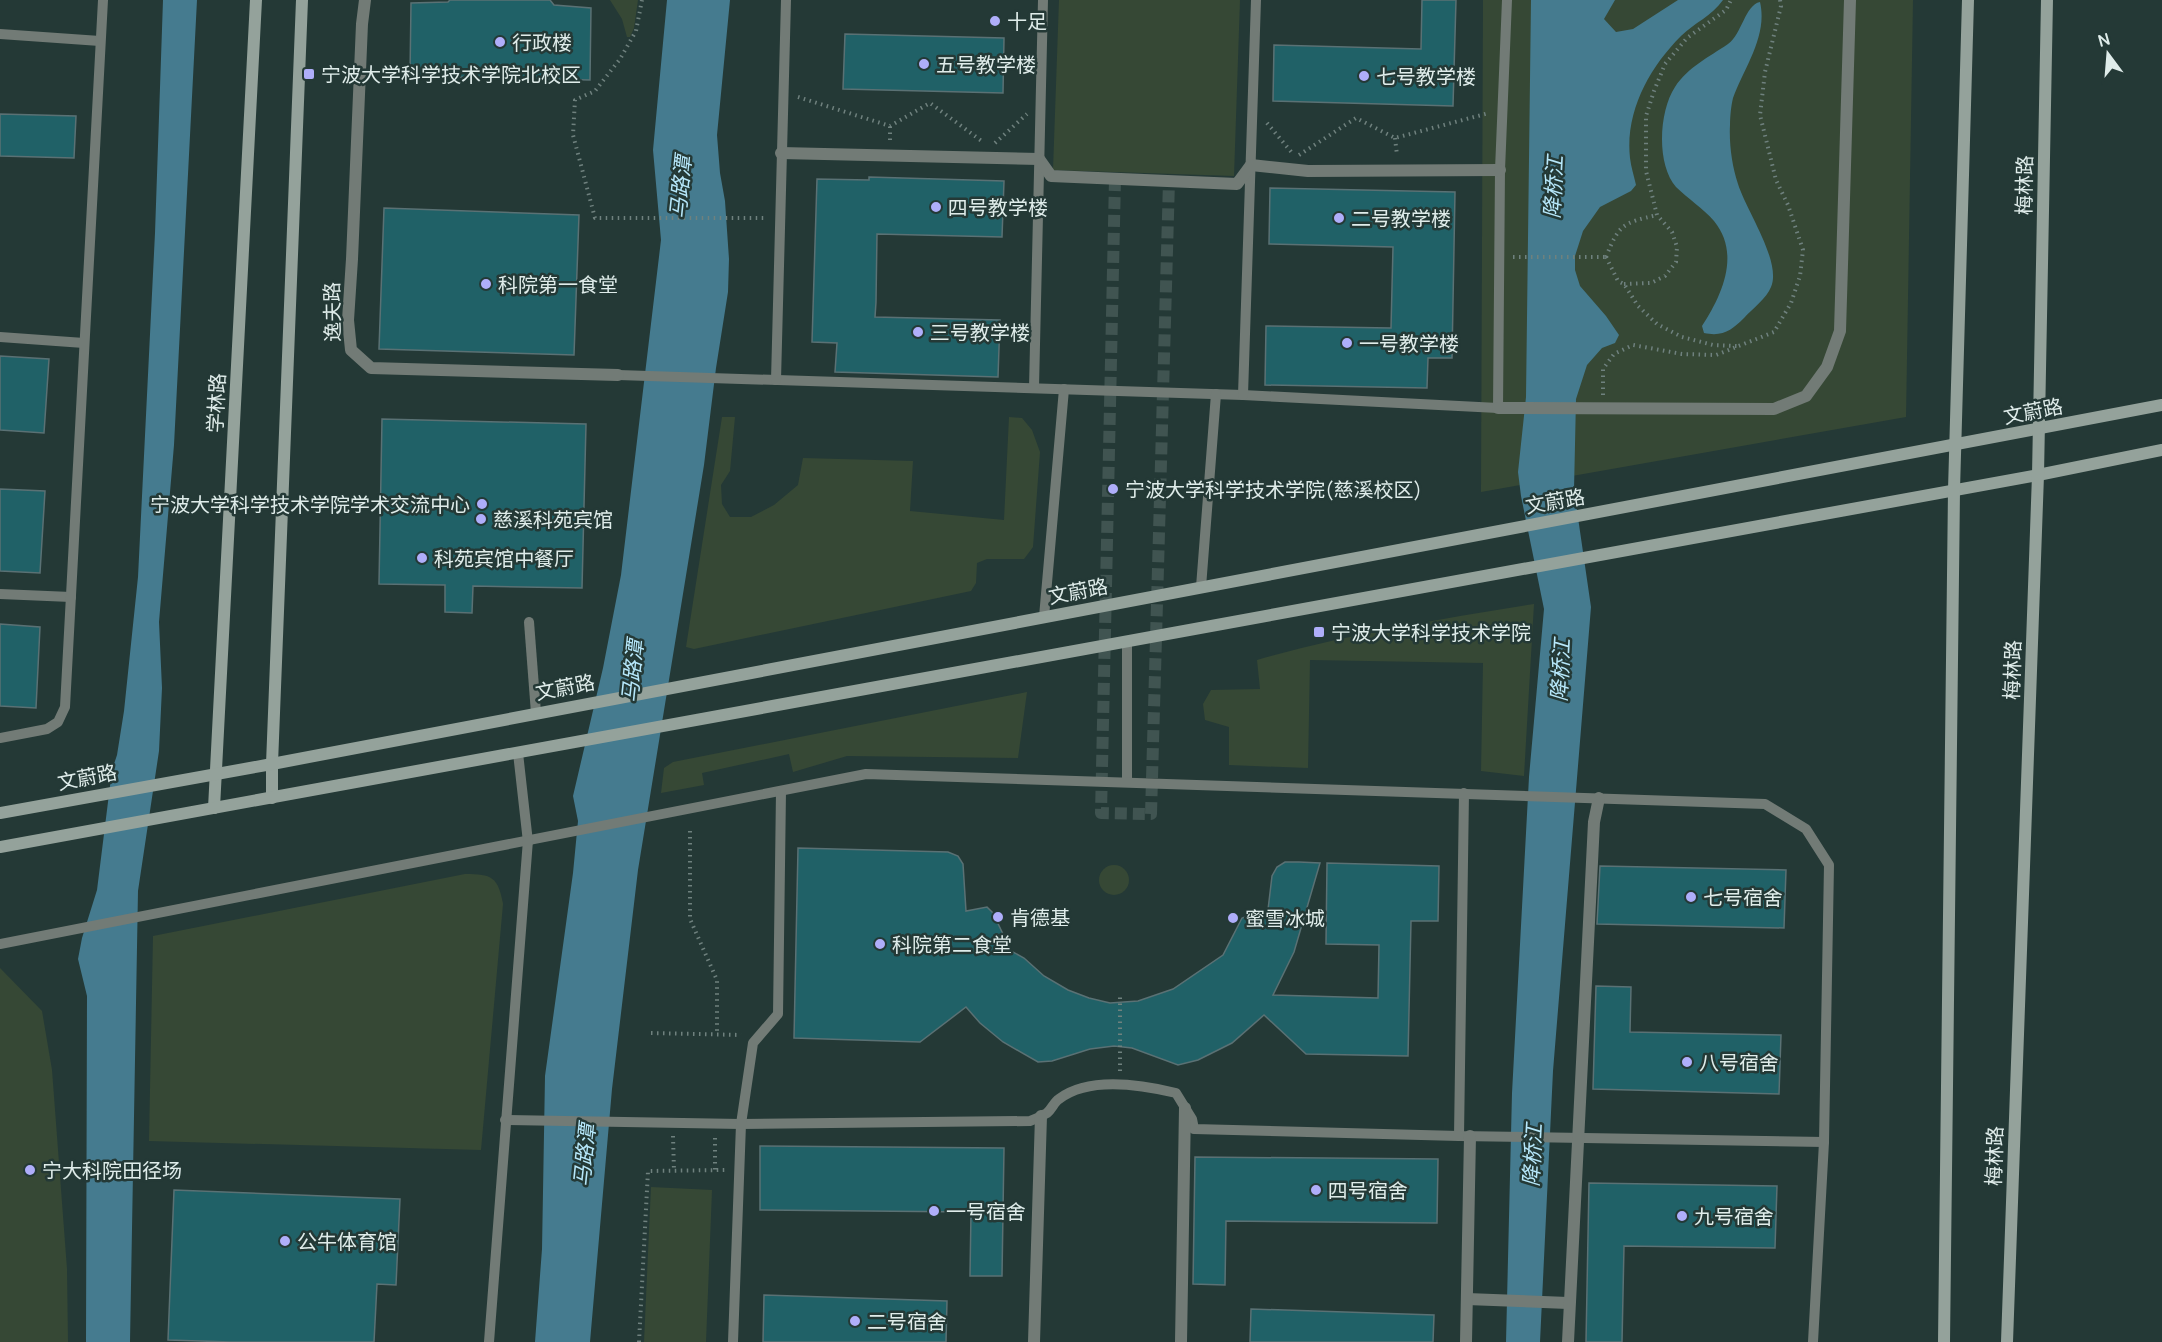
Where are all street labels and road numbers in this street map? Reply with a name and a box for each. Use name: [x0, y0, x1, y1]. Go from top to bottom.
street label: 梅林路: [2010, 155, 2038, 215]
street label: 逸夫路: [318, 282, 346, 342]
street label: 学林路: [201, 372, 231, 434]
street label: 文蔚路: [2001, 392, 2065, 430]
street label: 文蔚路: [1523, 482, 1587, 520]
street label: 文蔚路: [1046, 572, 1110, 610]
street label: 梅林路: [1997, 640, 2027, 700]
street label: 文蔚路: [533, 668, 597, 706]
street label: 文蔚路: [55, 758, 119, 796]
street label: 梅林路: [1979, 1126, 2009, 1186]

